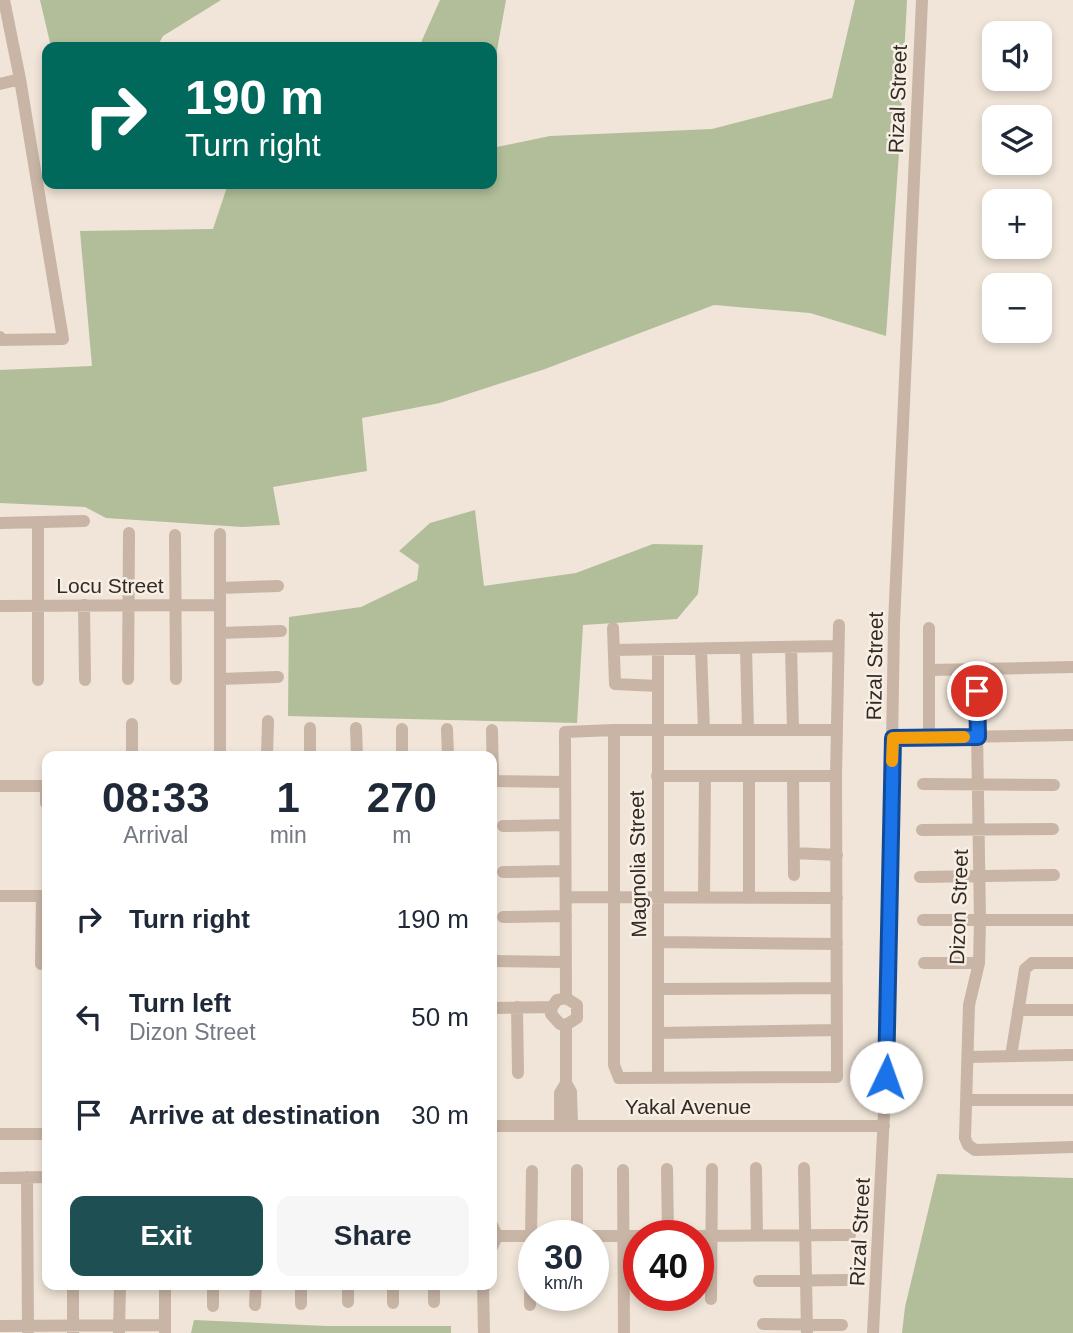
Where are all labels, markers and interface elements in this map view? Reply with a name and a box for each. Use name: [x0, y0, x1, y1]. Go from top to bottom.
map controls: [982, 21, 1052, 343]
button: sound: [982, 21, 1052, 91]
street label: Rizal Street: [884, 44, 911, 154]
icon: right: [70, 70, 161, 161]
text: 190 m: [185, 70, 324, 124]
button: layers: [982, 105, 1052, 175]
text: Turn right: [185, 127, 321, 163]
button: +: [982, 189, 1052, 259]
button: −: [982, 273, 1052, 343]
street label: Locu Street: [56, 574, 164, 597]
street label: Rizal Street: [862, 611, 887, 720]
pin: [947, 661, 1007, 721]
icon: arrive: [958, 672, 996, 710]
text: 08:33: [102, 774, 210, 821]
text: 1: [276, 774, 300, 821]
text: 270: [367, 774, 437, 821]
street label: Magnolia Street: [625, 790, 650, 938]
text: Arrival: [123, 822, 188, 848]
text: min: [270, 822, 307, 848]
text: m: [392, 822, 411, 848]
street label: Dizon Street: [945, 849, 972, 965]
icon: right: [70, 900, 108, 938]
text: Turn right: [129, 904, 250, 934]
text: 190 m: [397, 904, 469, 934]
text: Turn left: [129, 988, 231, 1018]
icon: left: [70, 998, 108, 1036]
text: 50 m: [411, 1002, 469, 1032]
text: Dizon Street: [129, 1019, 256, 1045]
position arrow: [849, 1040, 923, 1114]
street label: Yakal Avenue: [625, 1095, 751, 1118]
icon: arrive: [70, 1096, 108, 1134]
text: Arrive at destination: [129, 1100, 380, 1130]
text: 30 m: [411, 1100, 469, 1130]
street label: Rizal Street: [845, 1177, 874, 1287]
button: Exit: [70, 1196, 263, 1276]
button: Share: [277, 1196, 469, 1276]
speed limit sign: 40: [623, 1220, 714, 1311]
text: 30: [544, 1237, 583, 1276]
text: km/h: [544, 1273, 583, 1293]

